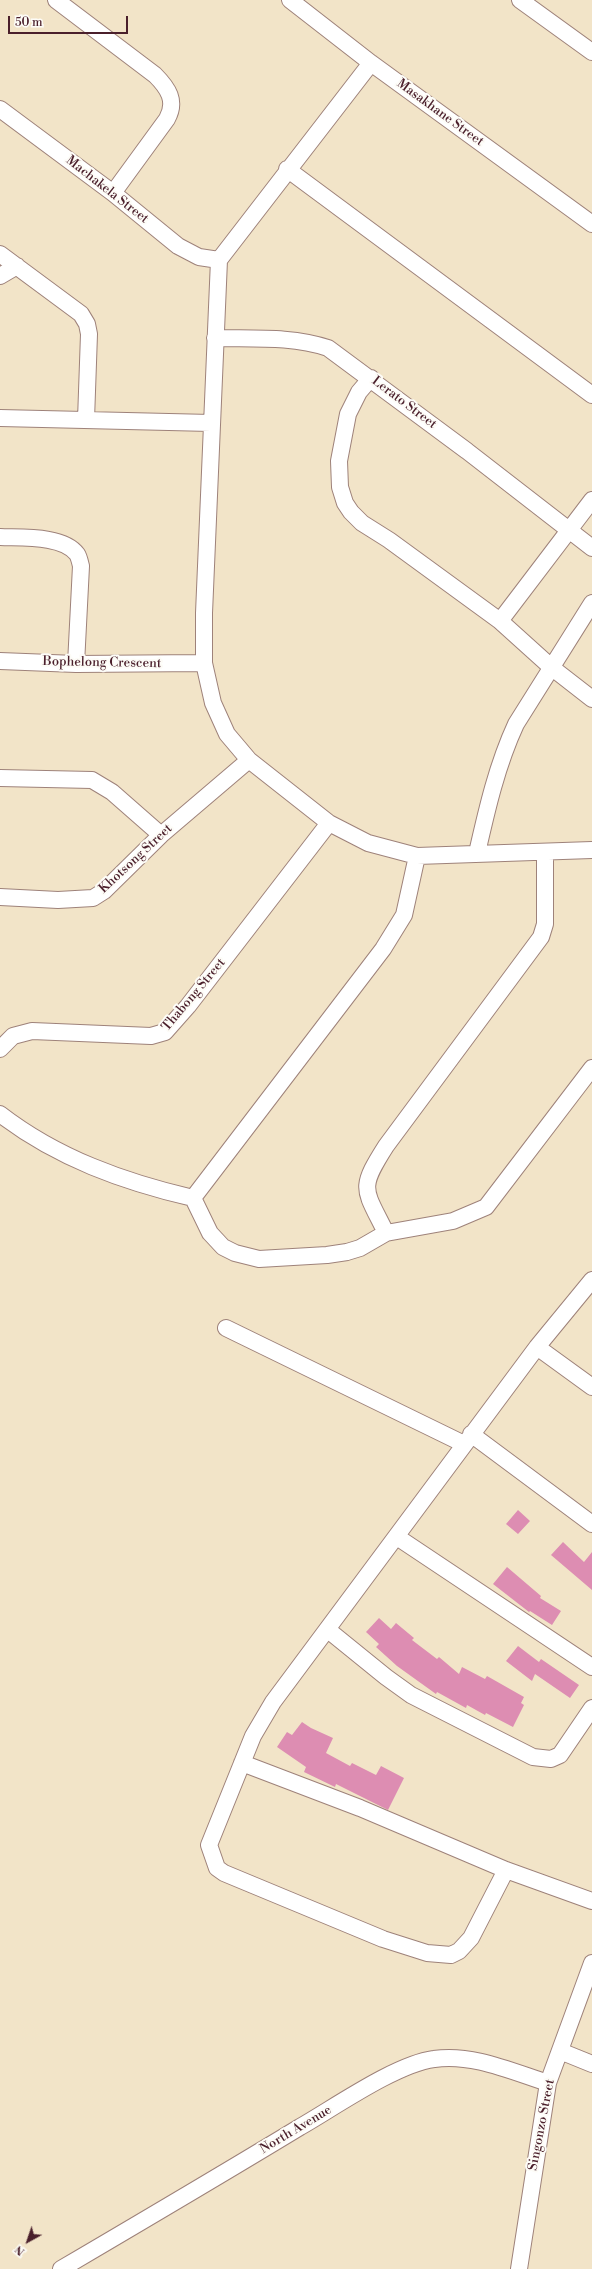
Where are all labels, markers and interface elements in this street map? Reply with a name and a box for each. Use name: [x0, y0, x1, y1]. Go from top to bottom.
scale bar: [10, 8, 130, 34]
text: 50 m: [15, 15, 43, 30]
street label: Masakhane Street: [393, 76, 487, 150]
street label: Machakela Street: [63, 153, 151, 227]
street label: Lerato Street: [369, 374, 439, 432]
street label: Bophelong Crescent: [42, 654, 162, 672]
street label: Khotsong Street: [96, 821, 176, 897]
street label: Thabong Street: [159, 955, 229, 1035]
street label: Singonzo Street: [525, 2078, 559, 2172]
street label: North Avenue: [257, 2102, 335, 2158]
north arrow: [8, 2221, 48, 2261]
text: N: [12, 2242, 28, 2258]

